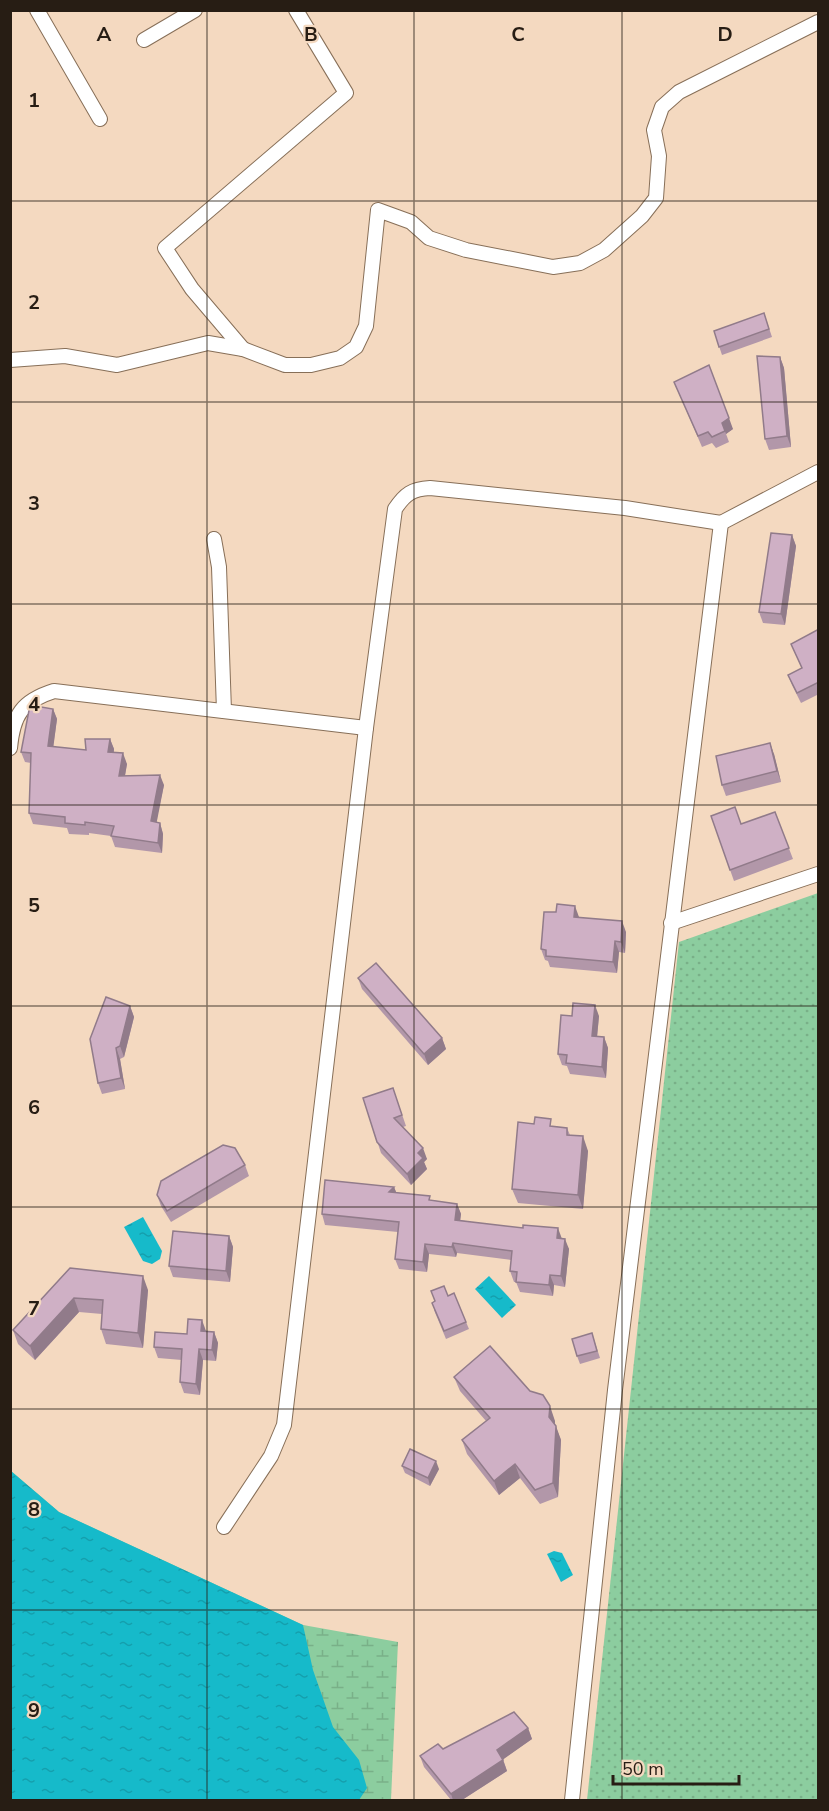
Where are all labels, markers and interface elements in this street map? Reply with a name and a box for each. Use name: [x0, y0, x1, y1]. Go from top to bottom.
text: A: [97, 21, 112, 48]
text: B: [304, 21, 318, 48]
text: C: [511, 21, 525, 48]
text: D: [717, 21, 733, 48]
text: 1: [28, 87, 40, 114]
text: 2: [28, 289, 40, 316]
text: 3: [28, 490, 40, 517]
text: 4: [28, 691, 40, 718]
text: 5: [28, 892, 40, 919]
text: 6: [28, 1094, 40, 1121]
text: 7: [28, 1295, 40, 1322]
text: 8: [28, 1496, 40, 1523]
text: 9: [28, 1697, 40, 1724]
scale bar: [613, 1748, 739, 1786]
text: 50 m: [622, 1757, 664, 1781]

